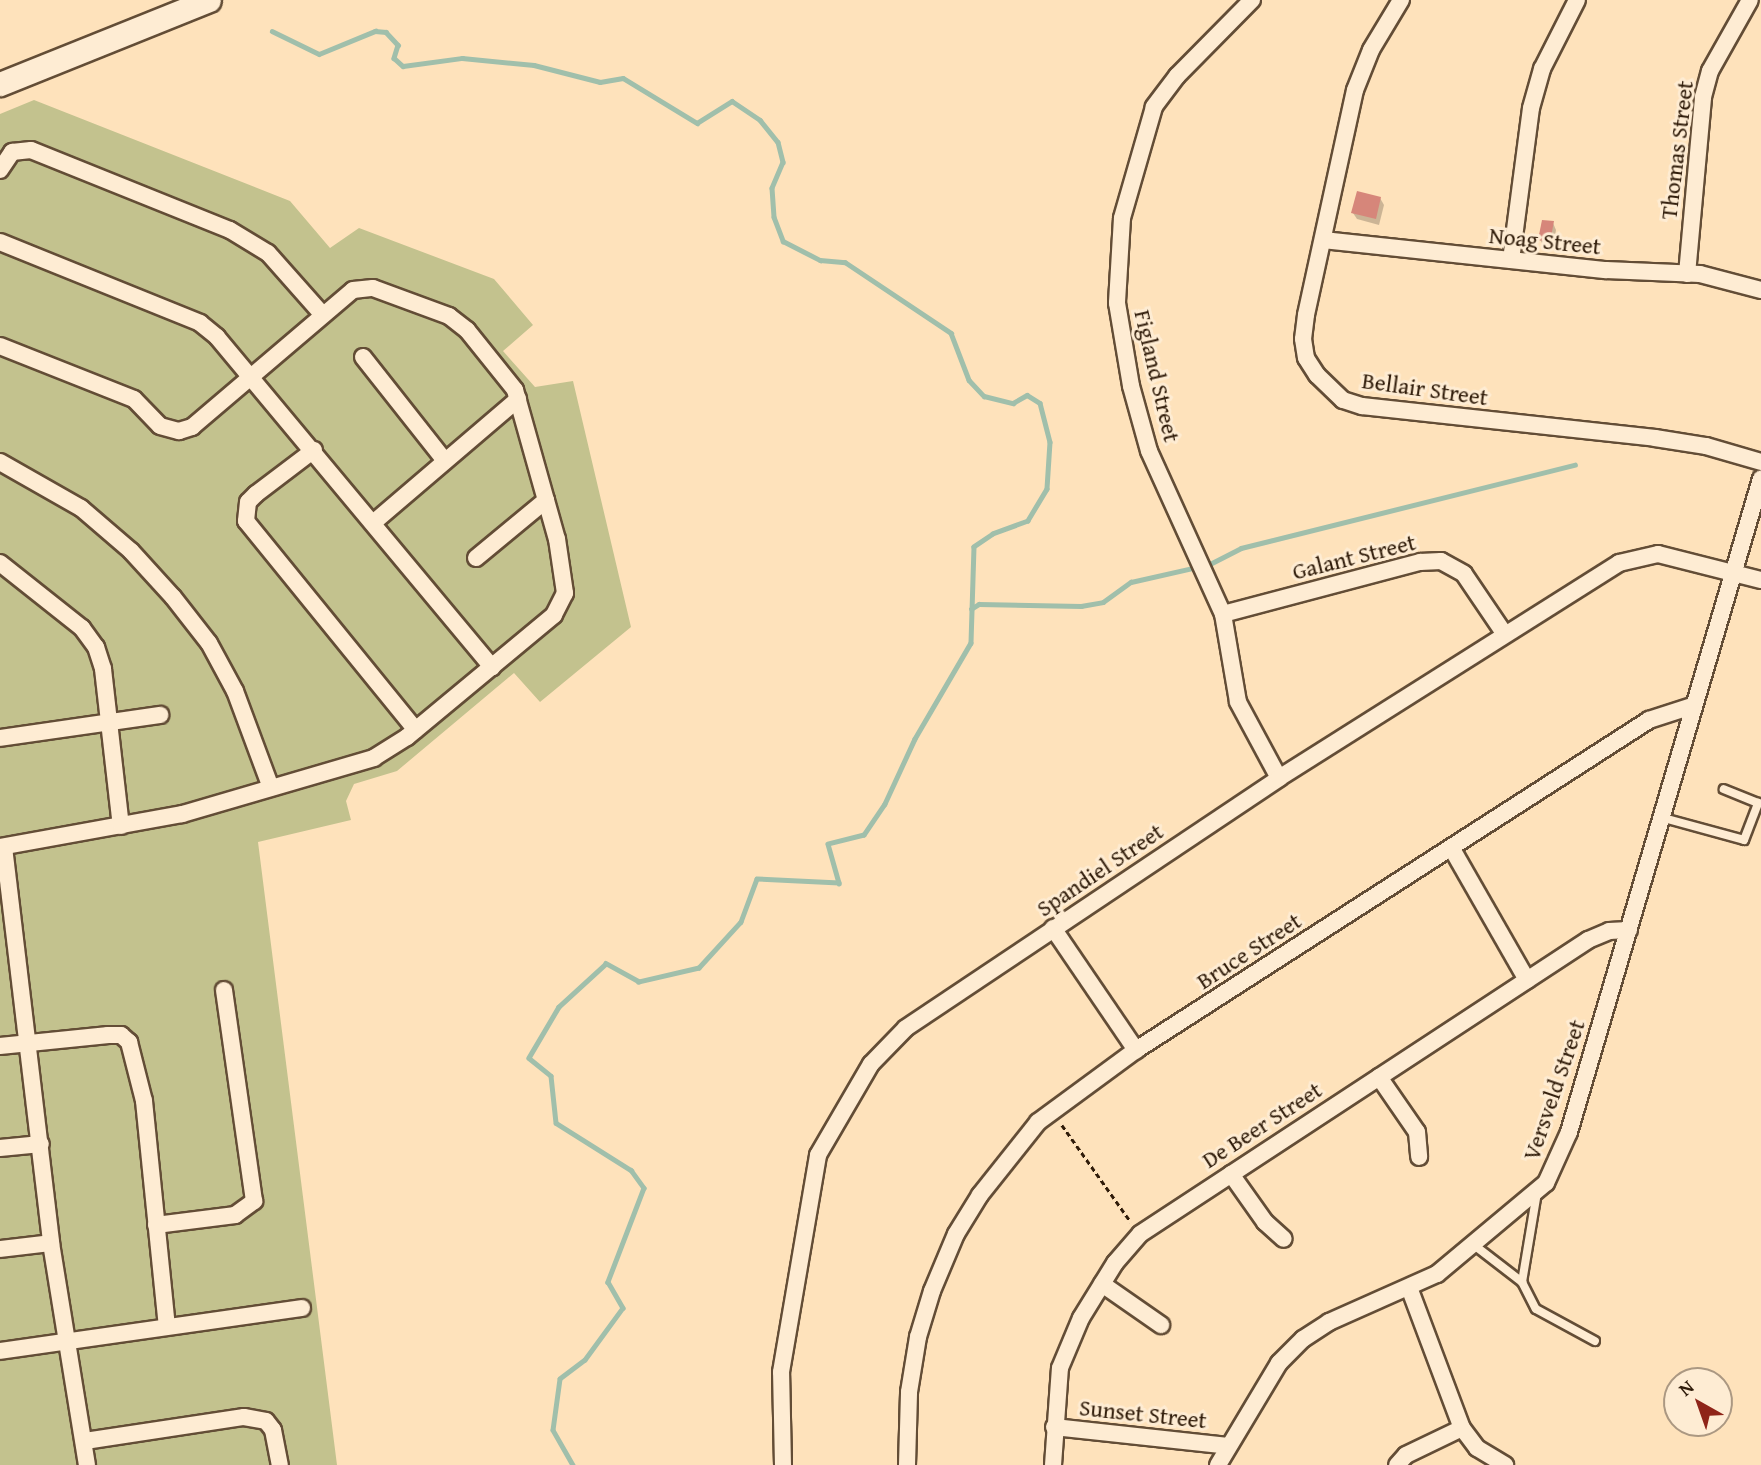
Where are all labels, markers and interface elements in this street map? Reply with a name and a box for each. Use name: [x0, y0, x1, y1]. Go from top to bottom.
street label: Thomas Street: [1655, 79, 1699, 221]
street label: Noag Street: [1488, 221, 1602, 261]
street label: Figland Street: [1128, 307, 1186, 445]
street label: Bellair Street: [1360, 367, 1490, 411]
street label: Galant Street: [1290, 528, 1418, 586]
street label: Spandiel Street: [1031, 818, 1169, 922]
street label: Bruce Street: [1191, 907, 1307, 995]
street label: Versveld Street: [1517, 1016, 1591, 1164]
street label: De Beer Street: [1197, 1076, 1327, 1174]
north arrow: [1663, 1367, 1733, 1437]
text: N: [1672, 1373, 1700, 1402]
street label: Sunset Street: [1078, 1394, 1208, 1434]

